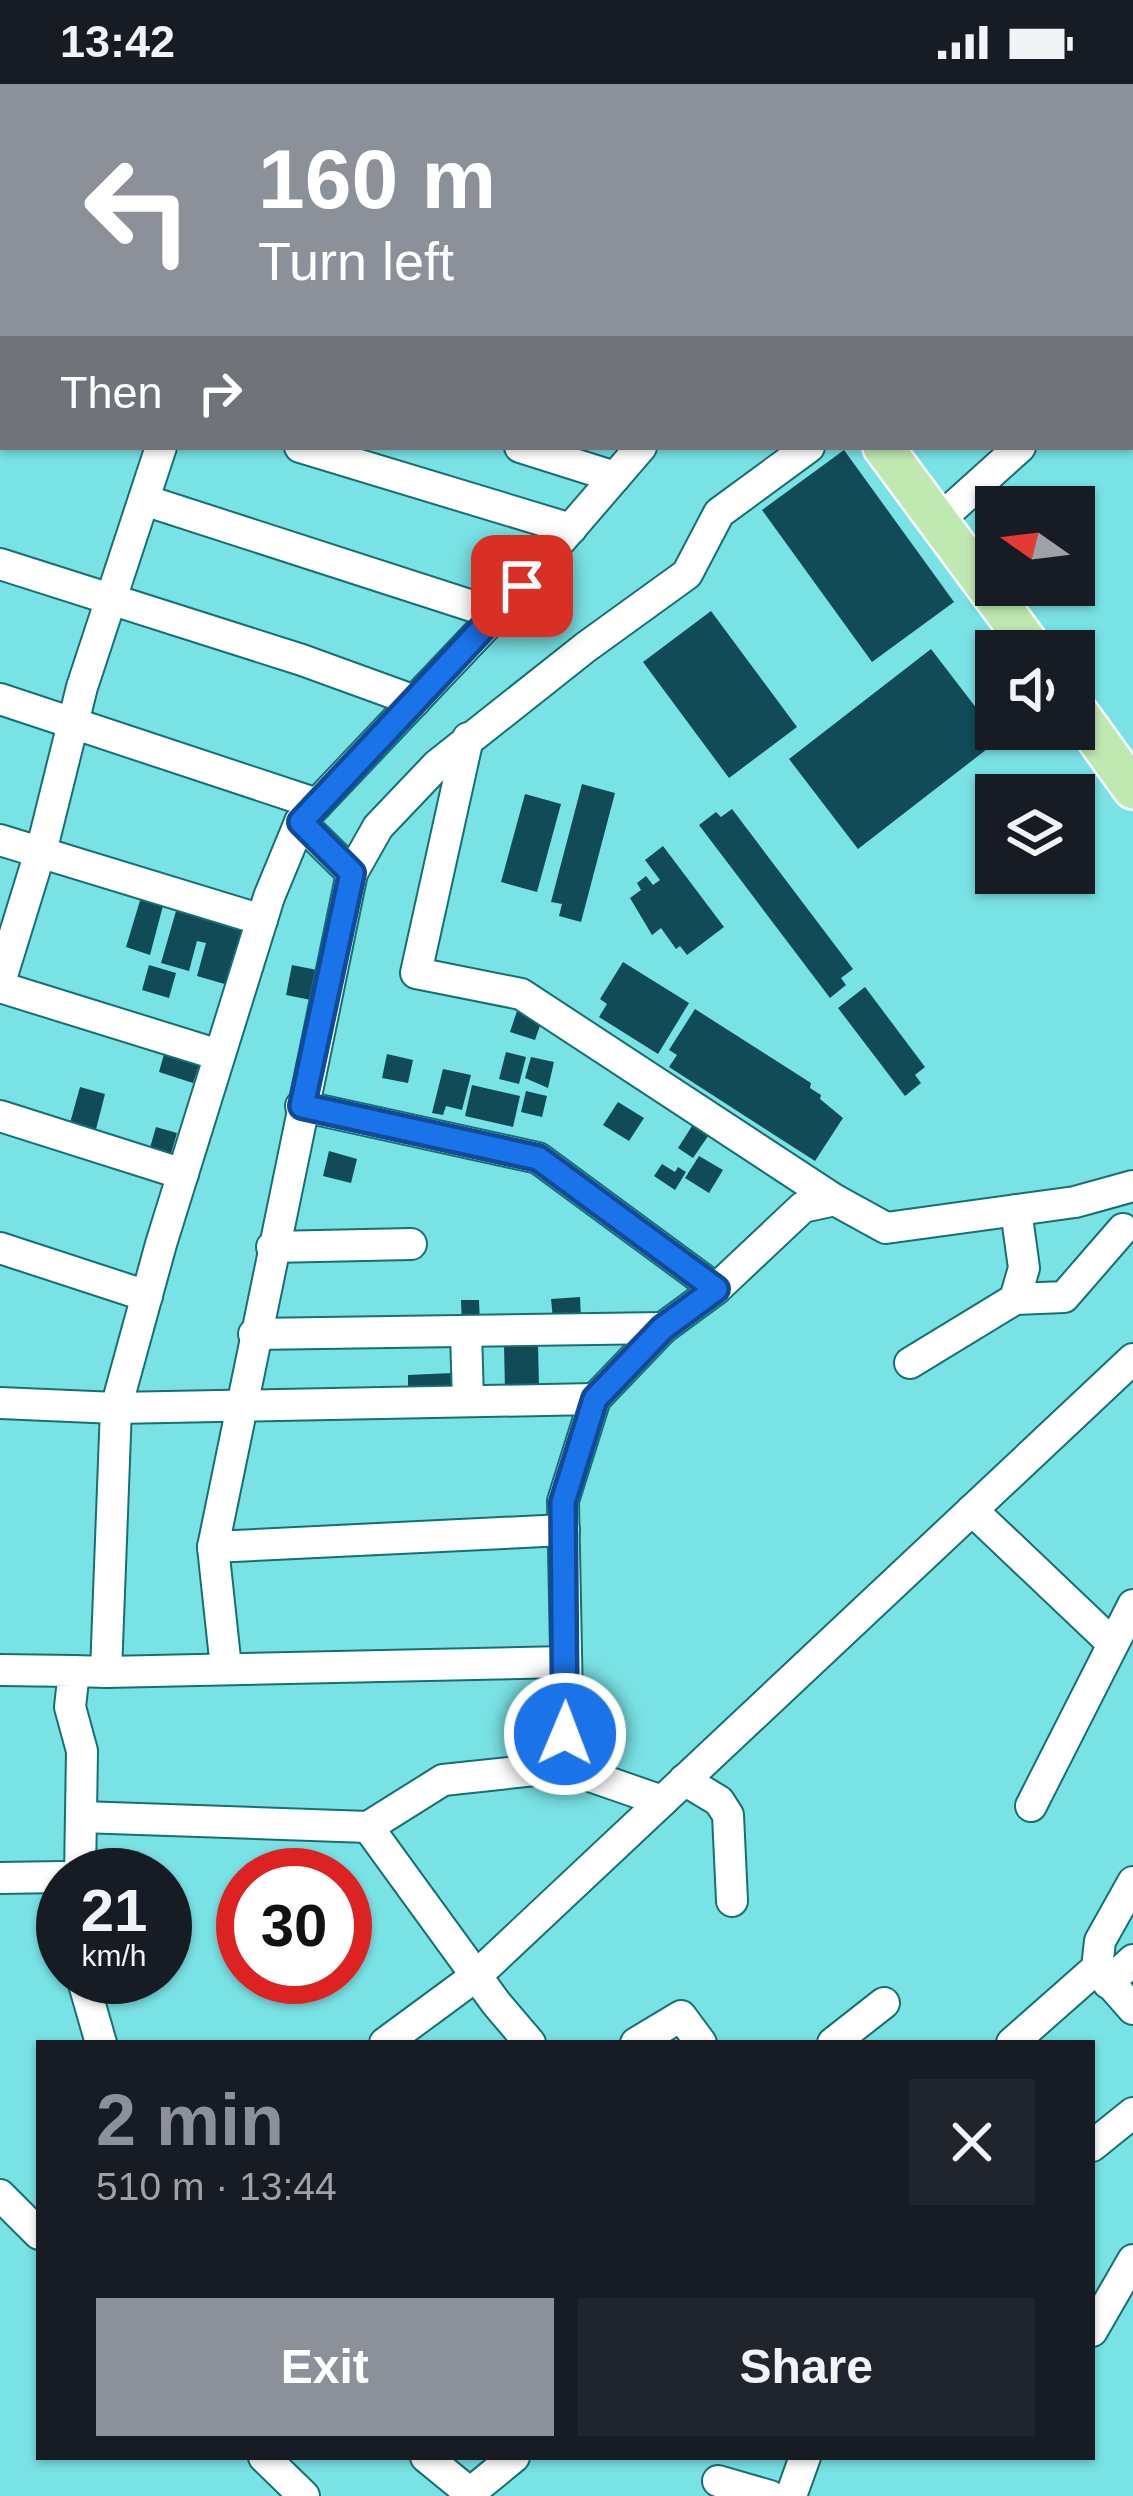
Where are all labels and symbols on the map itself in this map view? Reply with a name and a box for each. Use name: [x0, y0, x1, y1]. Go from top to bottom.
north arrow: [975, 486, 1095, 606]
pin: [471, 535, 573, 637]
position arrow: [502, 1671, 628, 1797]
speed limit sign: 30: [216, 1848, 372, 2004]

